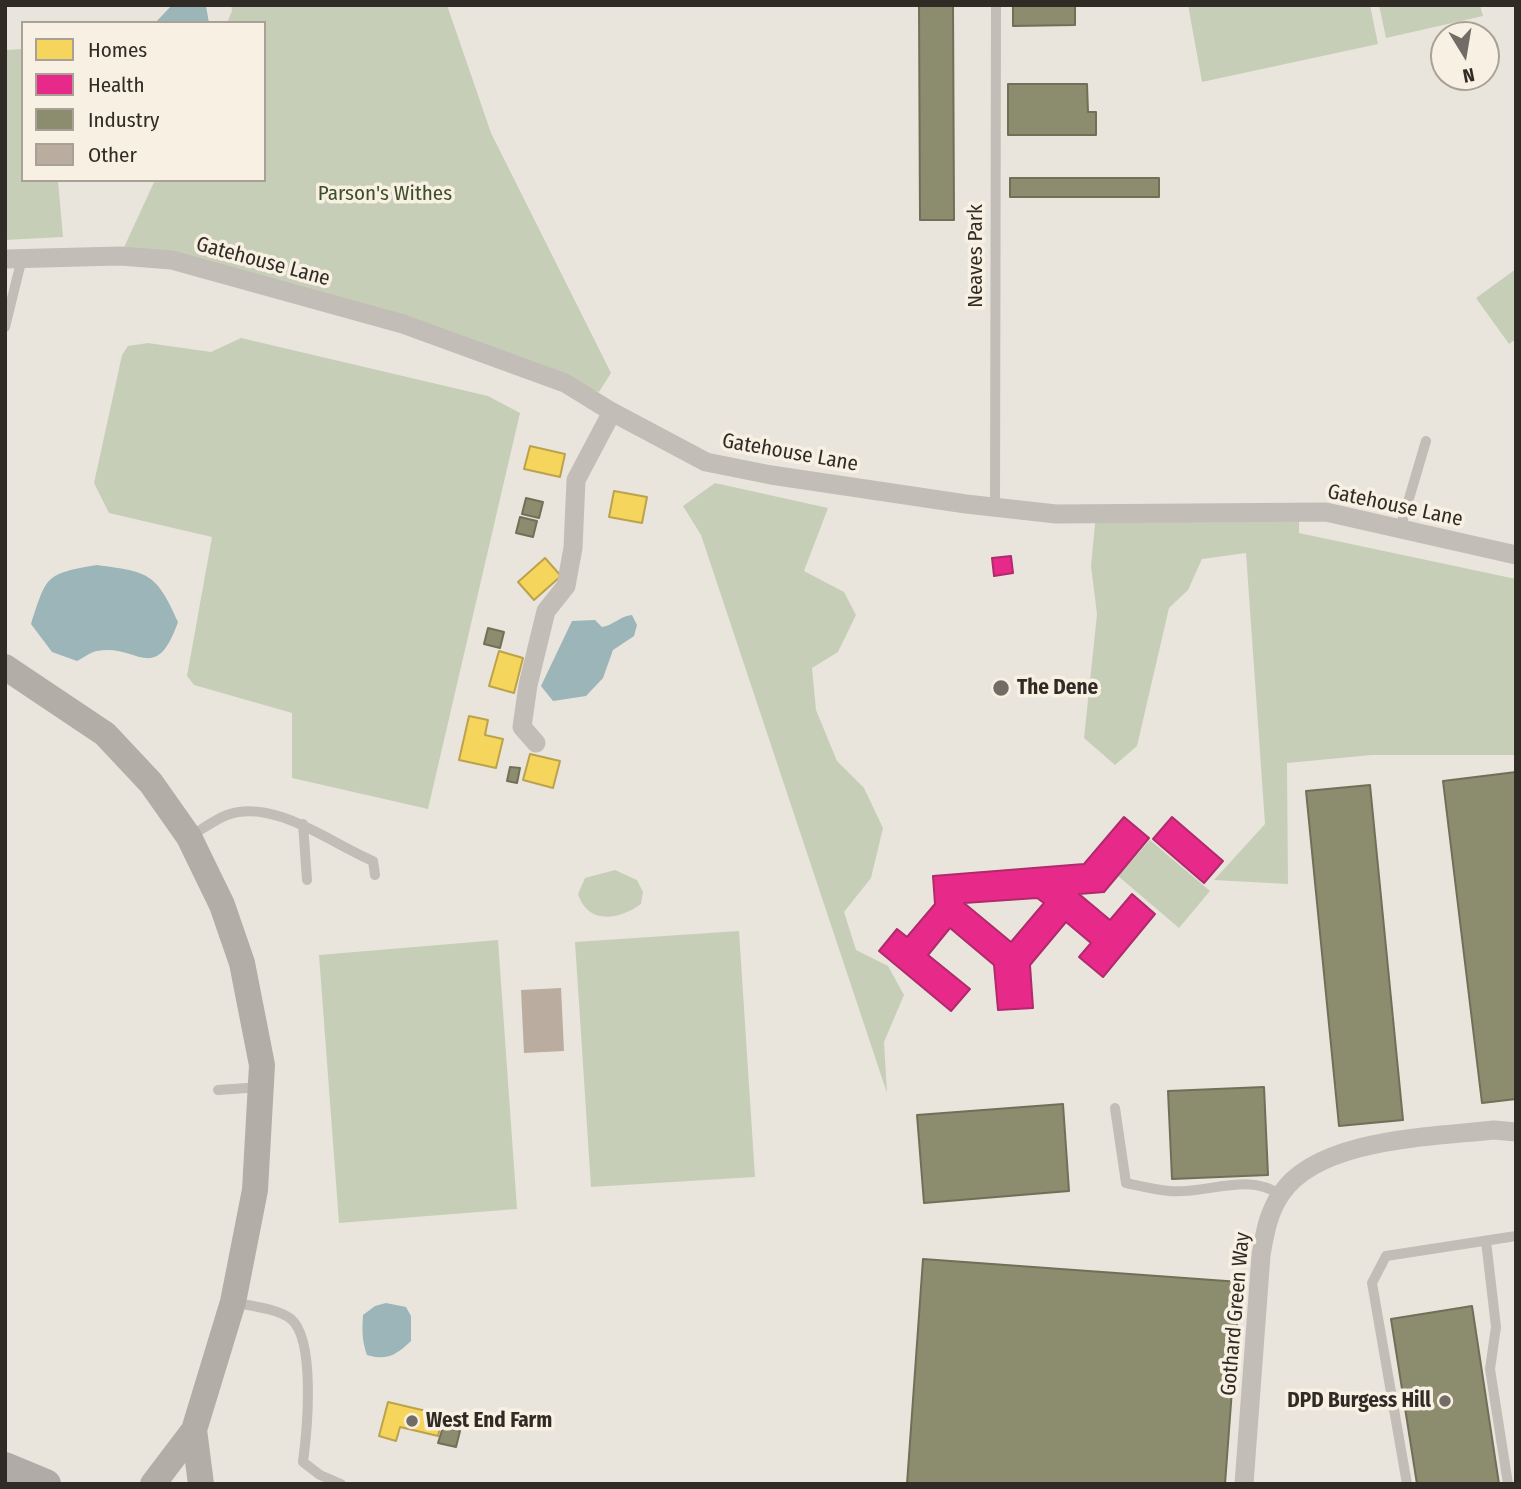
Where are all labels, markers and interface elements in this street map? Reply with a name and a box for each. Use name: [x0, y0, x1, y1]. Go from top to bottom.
legend: [21, 21, 266, 182]
north arrow: [1430, 21, 1500, 91]
text: Homes: [88, 37, 147, 63]
text: N: [1461, 63, 1477, 88]
text: Health: [88, 72, 144, 98]
text: Industry: [88, 107, 159, 133]
text: Other: [88, 142, 137, 168]
park label: Parson's Withes: [318, 181, 452, 207]
street label: Neaves Park: [963, 204, 989, 308]
street label: Gatehouse Lane: [193, 232, 333, 292]
street label: Gatehouse Lane: [720, 429, 860, 477]
street label: Gatehouse Lane: [1325, 479, 1465, 533]
place label: The Dene: [1017, 675, 1098, 701]
marker: The Dene: [991, 678, 1011, 698]
street label: Gothard Green Way: [1216, 1231, 1256, 1397]
place label: DPD Burgess Hill: [1287, 1388, 1431, 1414]
marker: DPD Burgess Hill: [1437, 1393, 1453, 1409]
place label: West End Farm: [426, 1408, 552, 1434]
marker: West End Farm: [404, 1413, 420, 1429]

